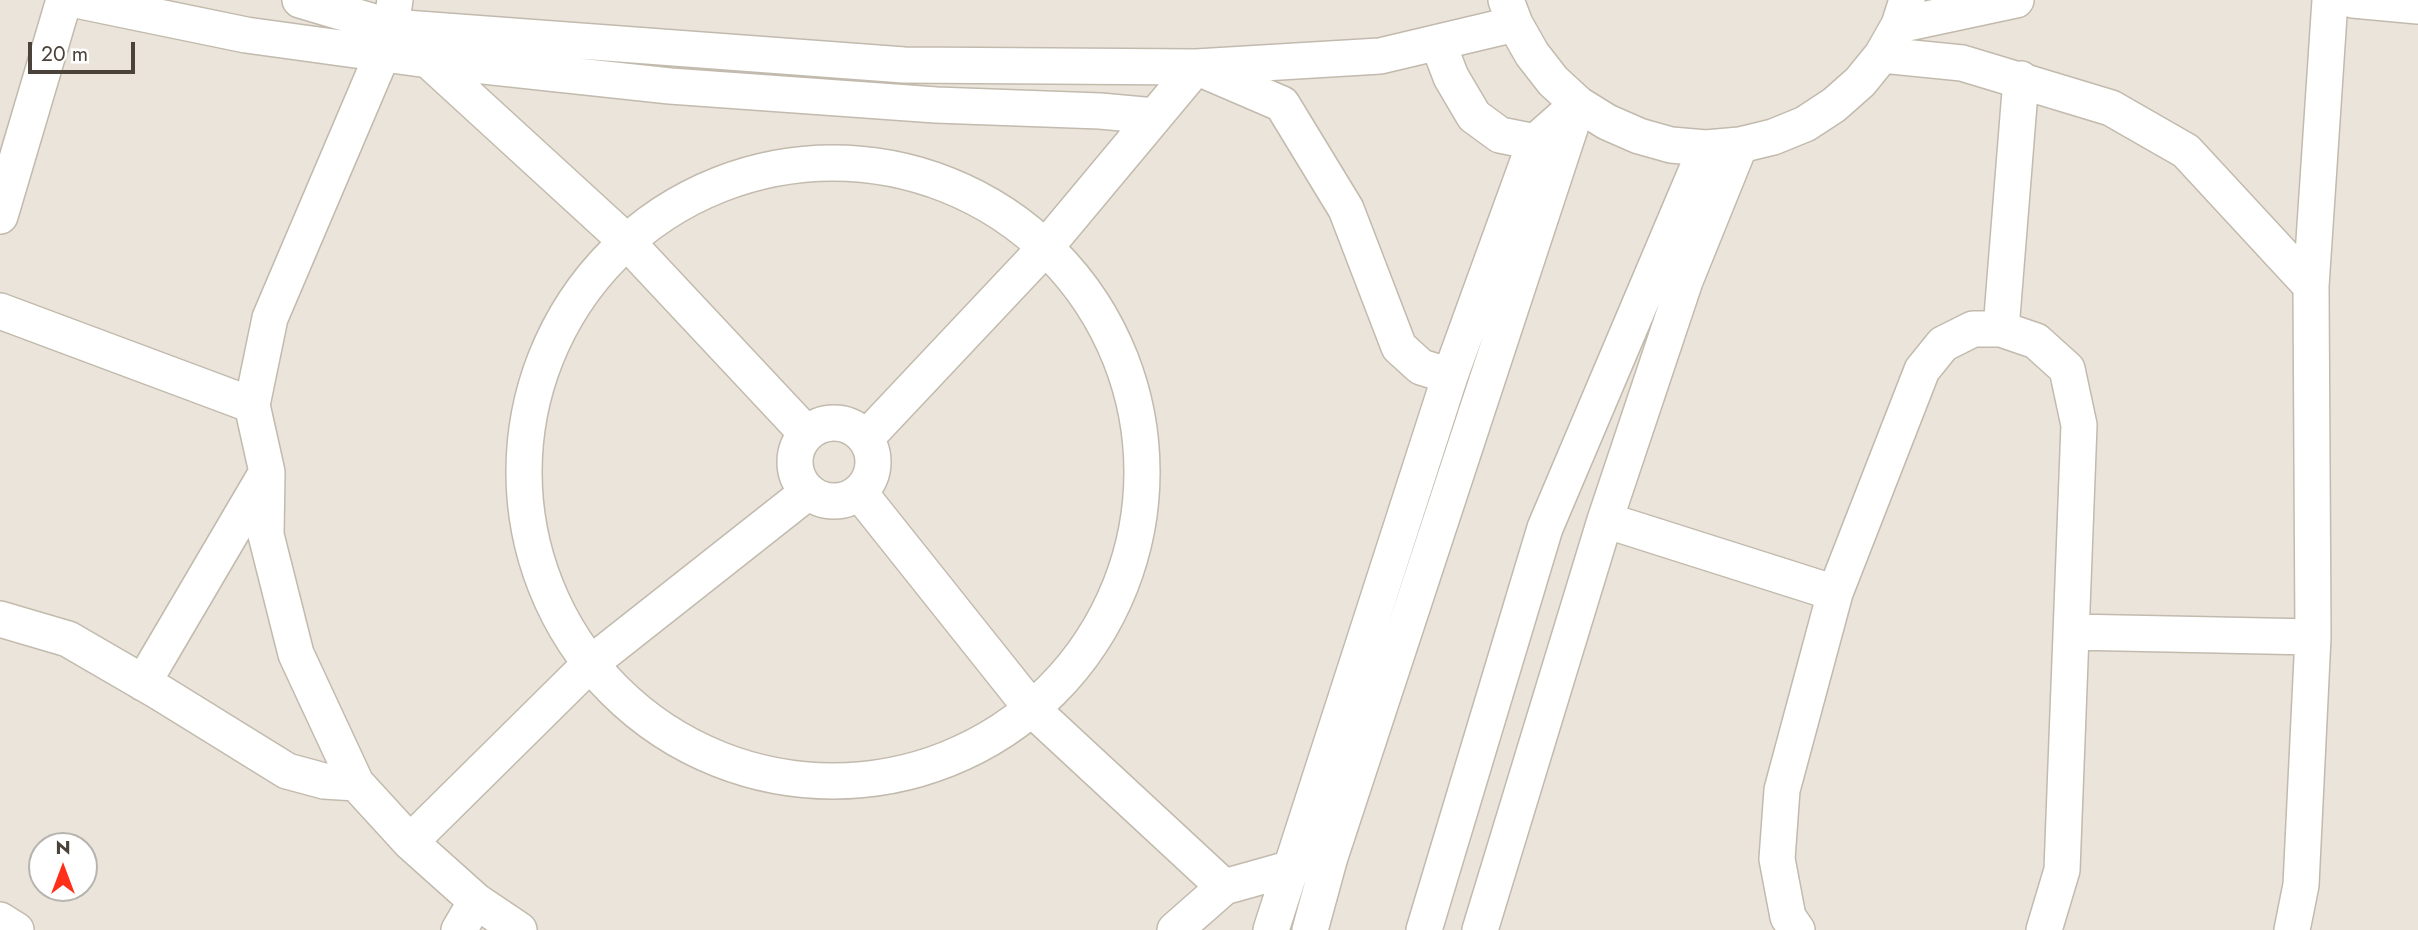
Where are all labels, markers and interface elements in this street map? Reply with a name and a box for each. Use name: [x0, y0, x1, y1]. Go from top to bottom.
scale bar: [32, 28, 138, 72]
text: 20 m: [41, 39, 88, 69]
north arrow: [28, 832, 98, 902]
text: N: [55, 834, 71, 861]

